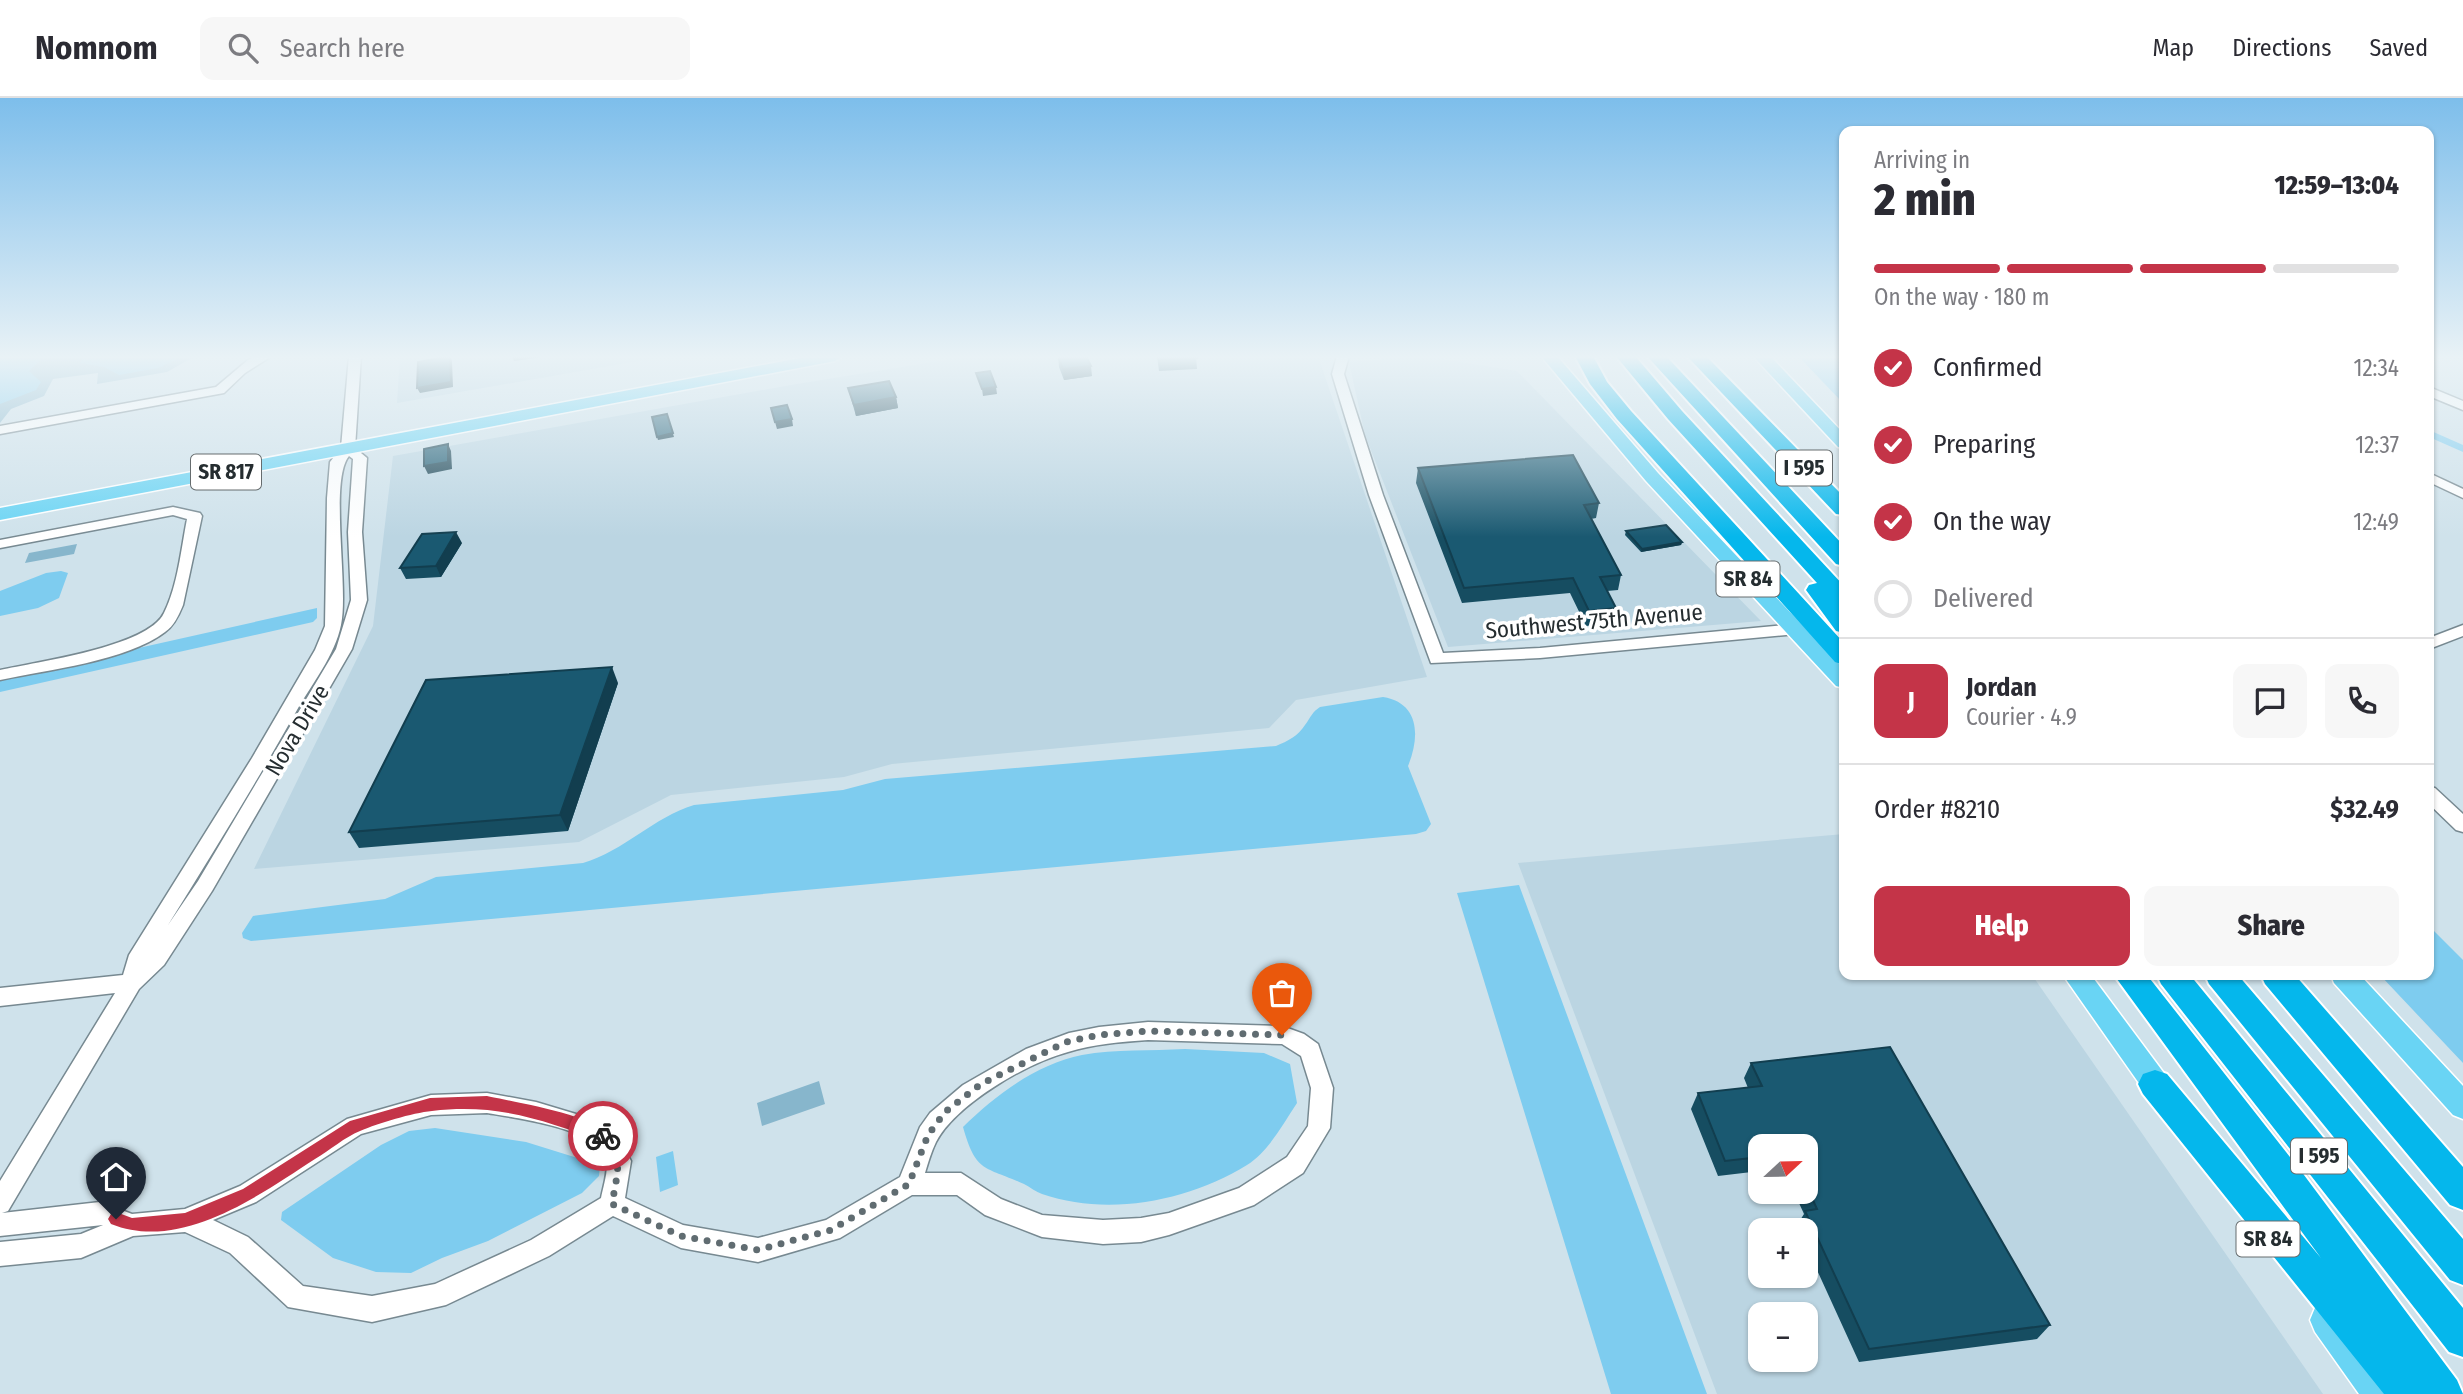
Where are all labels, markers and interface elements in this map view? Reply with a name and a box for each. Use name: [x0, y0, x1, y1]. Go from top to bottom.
search box: [200, 17, 690, 80]
text: Nomnom: [35, 28, 158, 68]
icon: search: [224, 29, 262, 67]
text: Search here: [280, 33, 405, 64]
text: Map: [2153, 34, 2194, 62]
text: Directions: [2232, 34, 2331, 62]
text: Saved: [2369, 34, 2428, 62]
text: Arriving in: [1874, 146, 1970, 174]
text: 12:59–13:04: [2275, 170, 2399, 201]
text: 2 min: [1874, 172, 1976, 227]
text: On the way · 180 m: [1874, 283, 2050, 311]
icon: check: [1874, 349, 1912, 387]
text: Confirmed: [1933, 352, 2043, 383]
text: 12:34: [2353, 354, 2399, 382]
icon: check: [1874, 426, 1912, 464]
text: Preparing: [1933, 429, 2035, 460]
text: 12:37: [2355, 431, 2399, 459]
road number: I 595: [1776, 450, 1832, 486]
road number: SR 817: [191, 454, 261, 490]
icon: check: [1874, 503, 1912, 541]
text: On the way: [1933, 506, 2051, 537]
text: 12:49: [2353, 508, 2399, 536]
road number: SR 84: [1716, 561, 1780, 596]
text: Delivered: [1933, 583, 2034, 614]
street label: Southwest 75th Avenue: [1484, 598, 1704, 644]
button: chat: [2233, 664, 2307, 738]
button: phone: [2325, 664, 2399, 738]
text: Jordan: [1966, 672, 2037, 703]
street label: Nova Drive: [259, 679, 335, 781]
text: J: [1907, 686, 1915, 717]
text: Courier · 4.9: [1966, 703, 2077, 731]
text: Order #8210: [1874, 794, 2000, 825]
text: $32.49: [2330, 794, 2399, 825]
button: Help: [1874, 886, 2130, 966]
button: Share: [2144, 886, 2399, 966]
pin: [1252, 963, 1312, 1035]
icon: bag: [1263, 974, 1301, 1012]
courier: [568, 1101, 638, 1171]
icon: bike: [584, 1117, 622, 1155]
north arrow: [1748, 1134, 1818, 1204]
map controls: [1748, 1134, 1818, 1372]
road number: I 595: [2291, 1138, 2347, 1174]
pin: [86, 1147, 146, 1219]
icon: home: [97, 1158, 135, 1196]
button: +: [1748, 1218, 1818, 1288]
road number: SR 84: [2236, 1222, 2300, 1256]
button: −: [1748, 1302, 1818, 1372]

